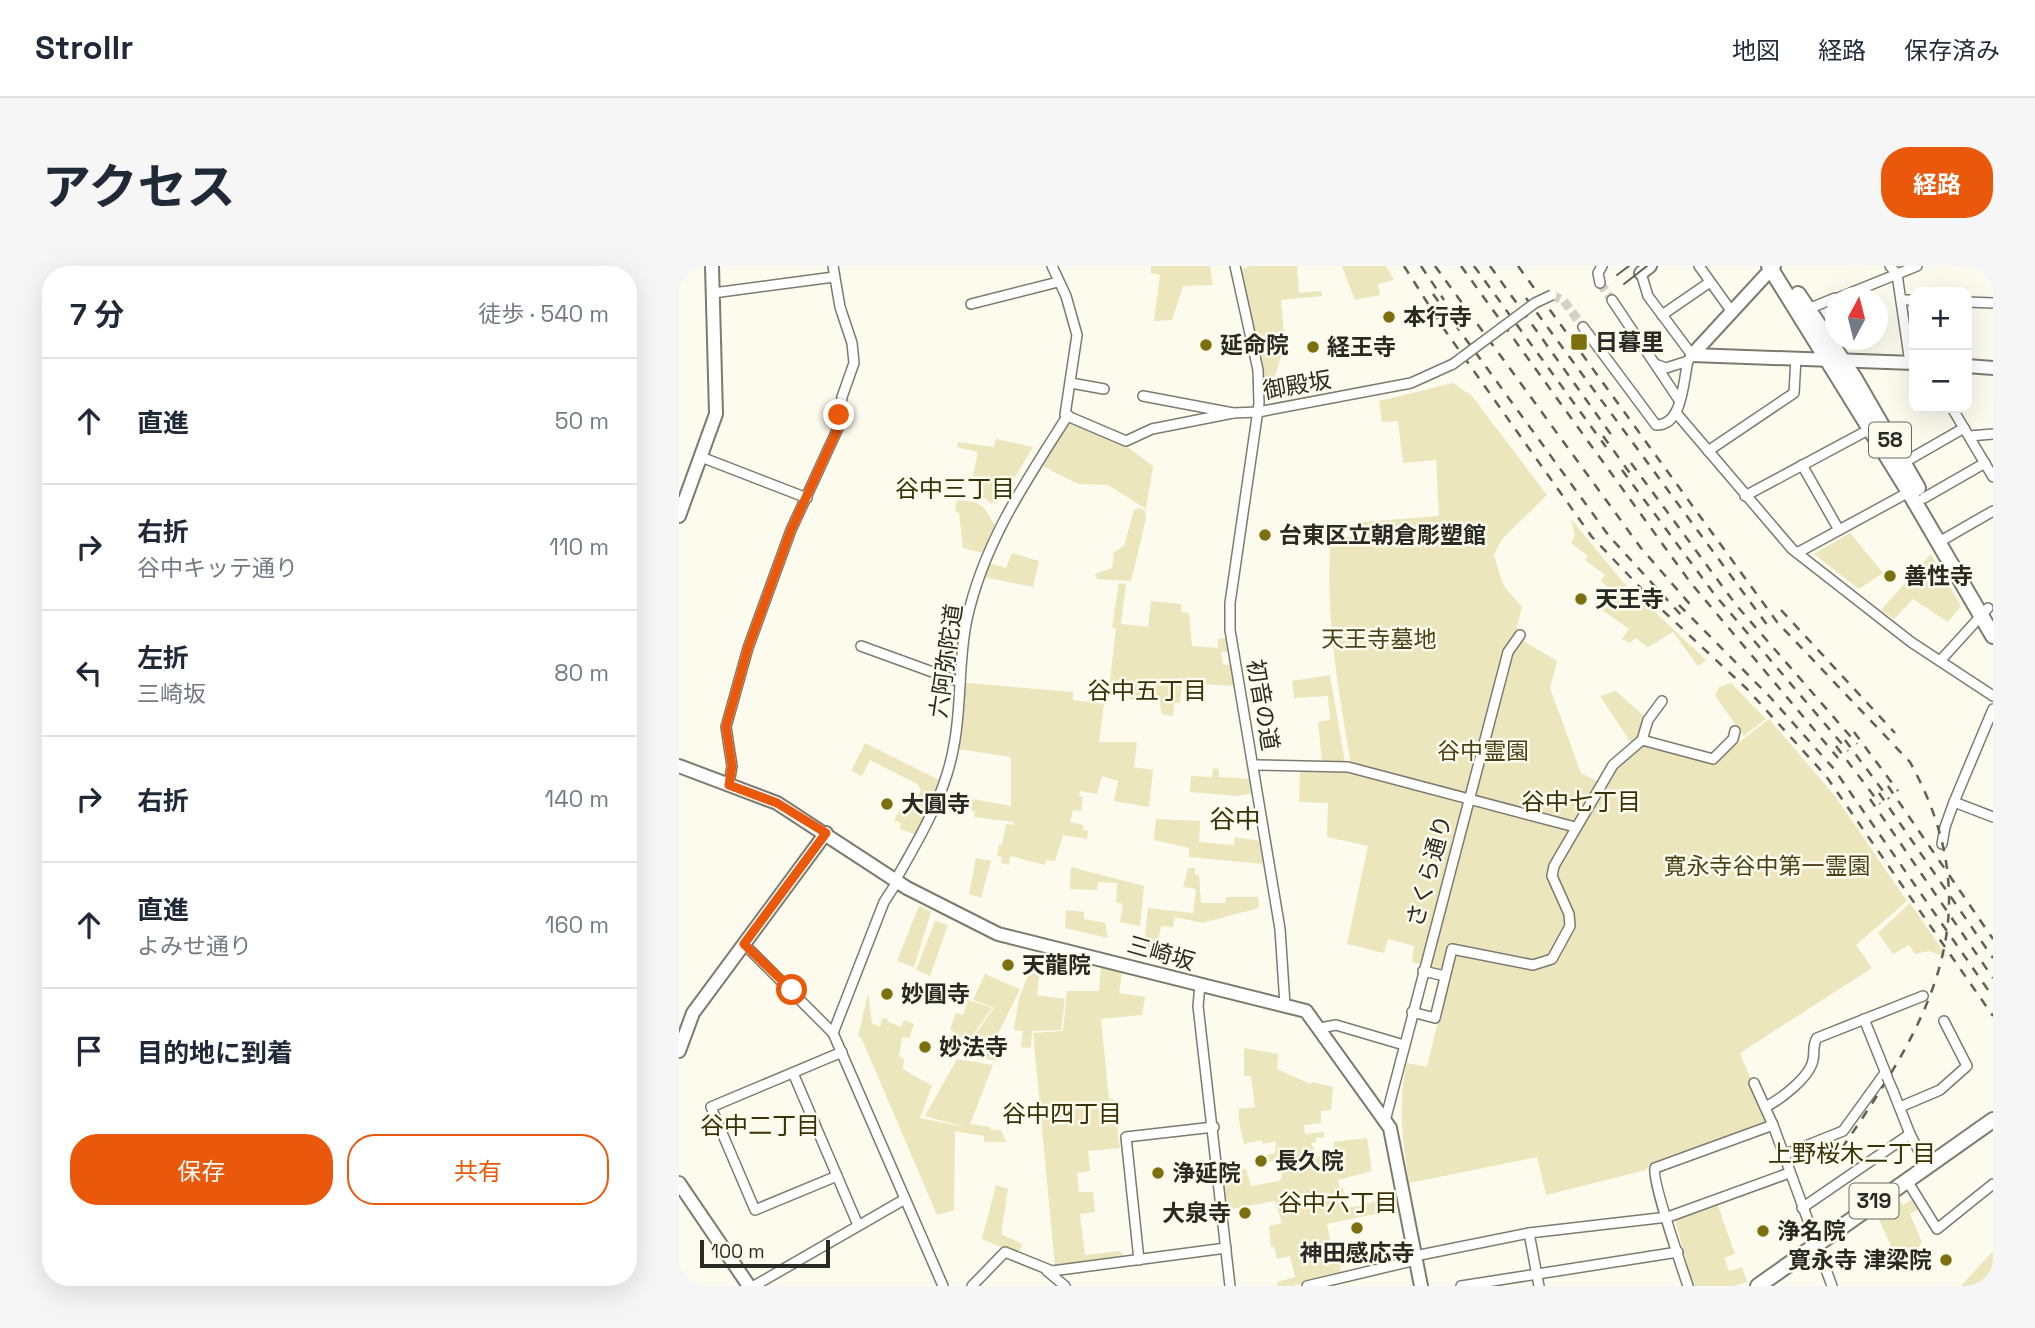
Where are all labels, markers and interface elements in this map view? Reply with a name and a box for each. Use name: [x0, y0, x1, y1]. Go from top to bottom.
text: Strollr: [35, 27, 133, 69]
text: 地図: [1732, 35, 1780, 66]
text: 経路: [1818, 35, 1866, 66]
text: 保存済み: [1904, 35, 2000, 66]
button: 経路: [1881, 147, 1993, 218]
text: アクセス: [42, 156, 236, 218]
north arrow: [1825, 287, 1888, 350]
map controls: [1909, 287, 1972, 413]
button: +: [1909, 287, 1972, 350]
text: 7 分: [70, 295, 124, 334]
text: 徒歩 · 540 m: [478, 299, 609, 329]
place label: 本行寺: [1403, 302, 1472, 332]
marker: 本行寺: [1381, 309, 1397, 325]
place label: 日暮里: [1595, 327, 1664, 357]
place label: 延命院: [1220, 330, 1289, 360]
place label: 経王寺: [1327, 332, 1396, 362]
marker: 日暮里: [1569, 332, 1589, 352]
marker: 延命院: [1198, 337, 1214, 353]
marker: 経王寺: [1305, 339, 1321, 355]
button: −: [1909, 350, 1972, 413]
street label: 御殿坂: [1260, 364, 1334, 406]
route end: [823, 399, 854, 430]
icon: ahead: [70, 402, 108, 440]
text: 直進: [137, 406, 189, 440]
text: 50 m: [555, 406, 609, 436]
road number: 58: [1869, 422, 1911, 458]
district label: 谷中三丁目: [895, 473, 1015, 504]
text: 右折: [137, 515, 189, 549]
place label: 台東区立朝倉彫塑館: [1279, 520, 1486, 550]
marker: 台東区立朝倉彫塑館: [1257, 527, 1273, 543]
icon: right: [70, 528, 108, 566]
text: 110 m: [549, 532, 609, 562]
text: 谷中キッテ通り: [137, 553, 298, 583]
place label: 善性寺: [1904, 561, 1973, 591]
marker: 善性寺: [1882, 568, 1898, 584]
place label: 天王寺: [1595, 584, 1664, 614]
marker: 天王寺: [1573, 591, 1589, 607]
street label: 六阿弥陀道: [923, 602, 969, 720]
park label: 天王寺墓地: [1322, 624, 1437, 654]
text: 左折: [137, 641, 189, 675]
icon: left: [70, 654, 108, 692]
street label: 初音の道: [1240, 657, 1286, 753]
text: 80 m: [554, 658, 609, 688]
district label: 谷中五丁目: [1087, 675, 1207, 706]
text: 三崎坂: [137, 679, 206, 709]
park label: 谷中霊園: [1437, 736, 1529, 766]
icon: right: [70, 780, 108, 818]
text: 右折: [137, 784, 189, 818]
text: 140 m: [545, 784, 609, 814]
district label: 谷中七丁目: [1521, 786, 1641, 817]
place label: 大圓寺: [901, 789, 970, 819]
marker: 大圓寺: [879, 796, 895, 812]
district label: 谷中: [1209, 802, 1261, 836]
street label: さくら通り: [1400, 812, 1458, 930]
park label: 寛永寺谷中第一霊園: [1664, 851, 1871, 881]
text: 直進: [137, 893, 189, 927]
icon: ahead: [70, 906, 108, 944]
text: 160 m: [545, 910, 609, 940]
street label: 三崎坂: [1124, 929, 1198, 977]
text: よみせ通り: [137, 931, 252, 961]
place label: 天龍院: [1022, 950, 1091, 980]
marker: 天龍院: [1000, 957, 1016, 973]
route start: [776, 974, 807, 1005]
place label: 妙圓寺: [901, 979, 970, 1009]
marker: 妙圓寺: [879, 986, 895, 1002]
icon: arrive: [70, 1032, 108, 1070]
place label: 妙法寺: [939, 1032, 1008, 1062]
text: 目的地に到着: [137, 1036, 293, 1070]
marker: 妙法寺: [917, 1039, 933, 1055]
district label: 谷中四丁目: [1002, 1098, 1122, 1129]
district label: 谷中二丁目: [700, 1110, 820, 1141]
button: 保存: [70, 1134, 333, 1205]
button: 共有: [347, 1134, 609, 1205]
district label: 上野桜木二丁目: [1768, 1138, 1936, 1169]
place label: 長久院: [1275, 1146, 1344, 1176]
marker: 長久院: [1253, 1153, 1269, 1169]
place label: 浄延院: [1172, 1158, 1241, 1188]
marker: 浄延院: [1150, 1165, 1166, 1181]
road number: 319: [1849, 1184, 1899, 1219]
district label: 谷中六丁目: [1278, 1187, 1398, 1218]
place label: 大泉寺: [1162, 1198, 1231, 1228]
marker: 大泉寺: [1237, 1205, 1253, 1221]
place label: 浄名院: [1777, 1216, 1846, 1246]
marker: 神田感応寺: [1349, 1220, 1365, 1236]
marker: 浄名院: [1755, 1223, 1771, 1239]
scale bar: [700, 1237, 829, 1269]
place label: 神田感応寺: [1300, 1238, 1415, 1268]
text: 100 m: [711, 1239, 765, 1264]
place label: 寛永寺 津梁院: [1788, 1245, 1932, 1275]
marker: 寛永寺 津梁院: [1938, 1252, 1954, 1268]

